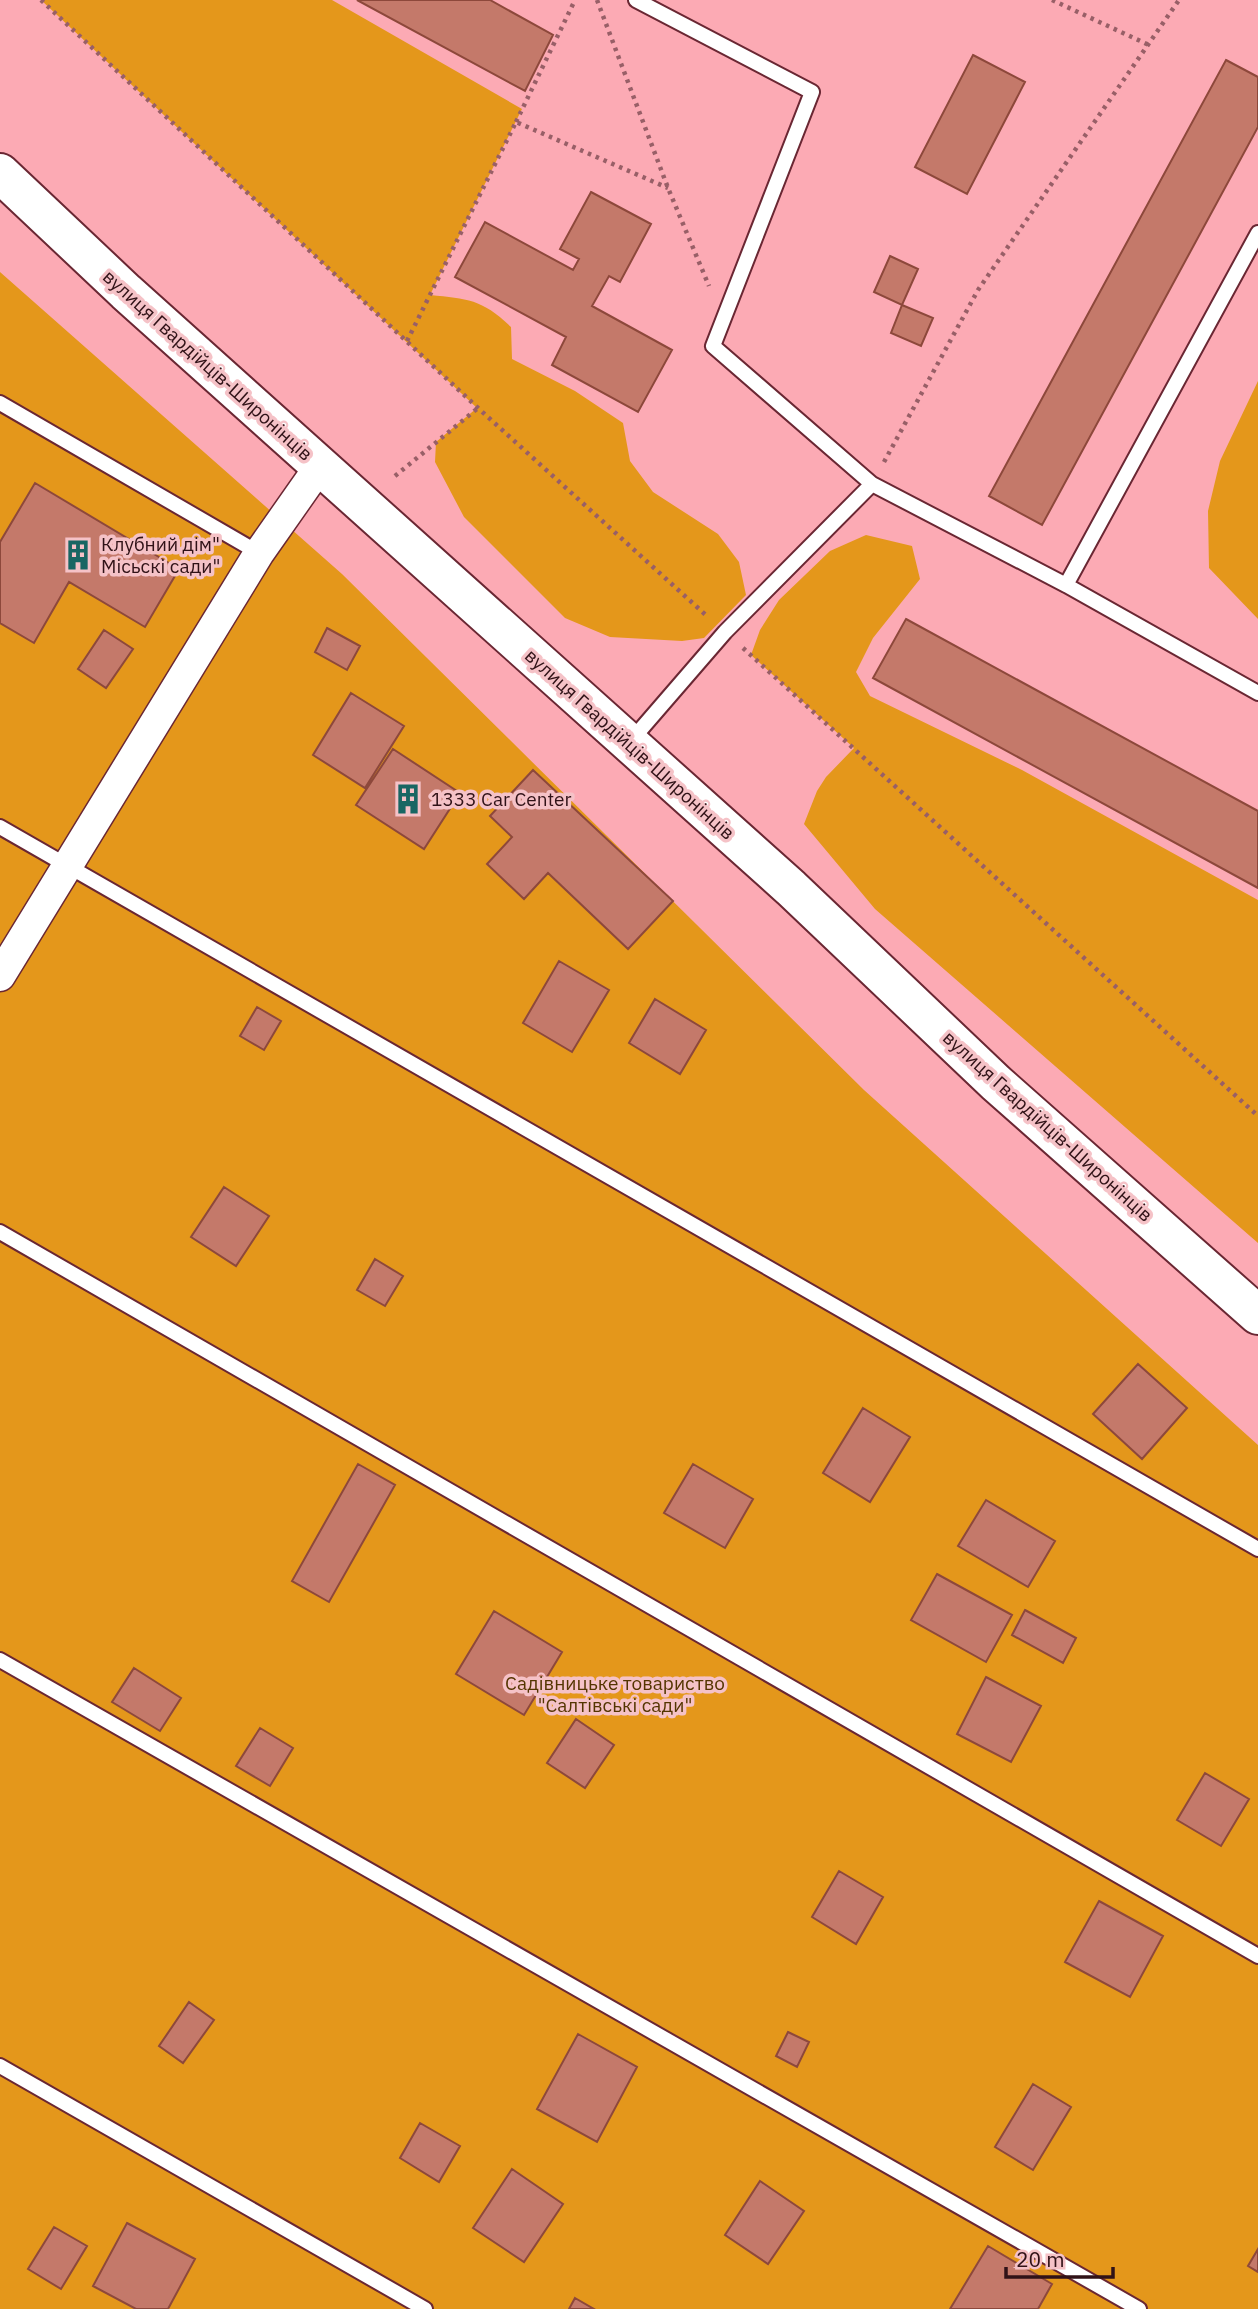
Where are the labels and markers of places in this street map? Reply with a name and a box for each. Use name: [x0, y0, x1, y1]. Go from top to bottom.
place label: Клубний дім" Місьскі сади": [101, 532, 220, 578]
building icon: Клубний дім" Місьскі сади": [61, 538, 95, 572]
building icon: 1333 Car Center: [391, 782, 425, 816]
place label: 1333 Car Center: [431, 787, 572, 811]

